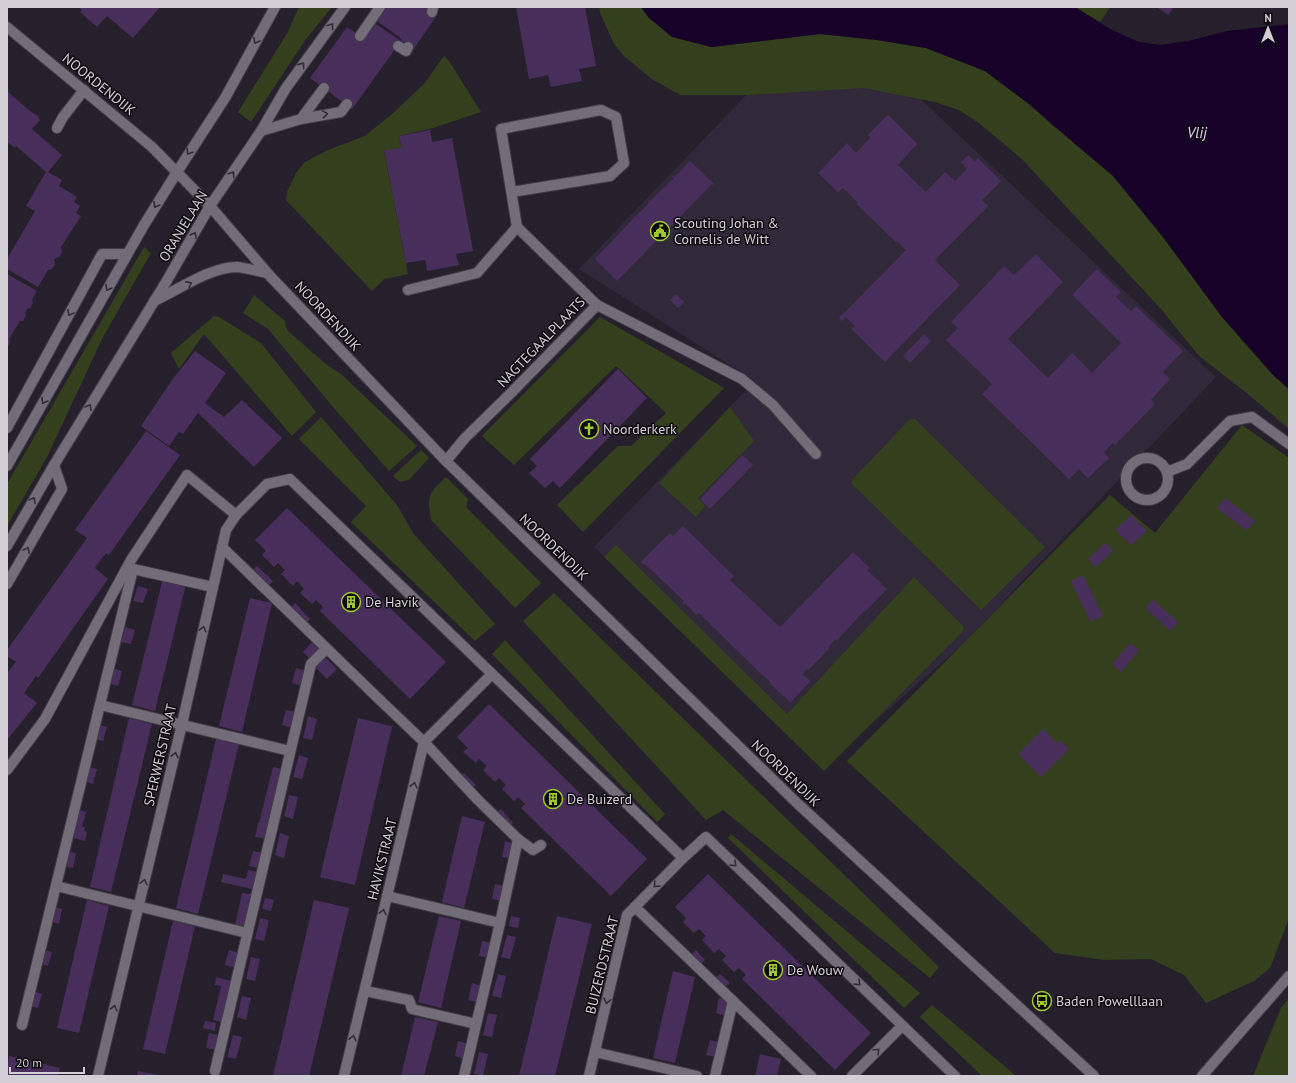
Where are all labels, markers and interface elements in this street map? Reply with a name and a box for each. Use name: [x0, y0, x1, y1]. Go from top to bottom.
north arrow: [1248, 8, 1288, 48]
text: N: [1264, 11, 1272, 25]
one-way arrow: [326, 23, 333, 30]
one-way arrow: [254, 37, 261, 44]
street label: NOORDENDIJK: [59, 49, 140, 119]
one-way arrow: [297, 62, 305, 69]
one-way arrow: [322, 111, 329, 119]
water label: Vlij: [1187, 123, 1208, 142]
one-way arrow: [186, 148, 194, 155]
one-way arrow: [227, 171, 235, 178]
street label: ORANJELAAN: [155, 187, 211, 265]
one-way arrow: [154, 201, 161, 208]
place label: Scouting Johan & Cornelis de Witt: [674, 214, 779, 248]
public building icon: Scouting Johan & Cornelis de Witt: [649, 220, 671, 242]
one-way arrow: [189, 232, 196, 239]
street label: NOORDENDIJK: [291, 277, 365, 355]
one-way arrow: [185, 281, 192, 288]
one-way arrow: [106, 284, 113, 291]
street label: NAGTEGAALPLAATS: [493, 293, 589, 391]
one-way arrow: [68, 309, 75, 316]
one-way arrow: [41, 397, 48, 404]
one-way arrow: [84, 404, 92, 411]
church icon: Noorderkerk: [578, 418, 600, 440]
place label: Noorderkerk: [603, 420, 677, 438]
one-way arrow: [29, 497, 36, 504]
street label: NOORDENDIJK: [516, 510, 593, 585]
one-way arrow: [22, 547, 29, 554]
building icon: De Havik: [340, 591, 362, 613]
place label: De Havik: [365, 593, 419, 611]
one-way arrow: [199, 625, 207, 632]
street label: SPERWERSTRAAT: [139, 702, 181, 808]
street label: NOORDENDIJK: [748, 736, 825, 811]
one-way arrow: [170, 752, 178, 759]
one-way arrow: [409, 782, 418, 789]
building icon: De Buizerd: [542, 788, 564, 810]
place label: De Buizerd: [567, 790, 632, 808]
street label: HAVIKSTRAAT: [363, 816, 401, 902]
one-way arrow: [729, 859, 737, 867]
one-way arrow: [140, 879, 148, 885]
one-way arrow: [653, 880, 661, 888]
one-way arrow: [379, 909, 387, 915]
street label: BUIZERDSTRAAT: [581, 914, 623, 1016]
building icon: De Wouw: [762, 959, 784, 981]
place label: De Wouw: [787, 961, 844, 979]
one-way arrow: [853, 978, 861, 986]
bus stop icon: Baden Powelllaan: [1031, 990, 1053, 1012]
place label: Baden Powelllaan: [1056, 992, 1163, 1010]
one-way arrow: [603, 998, 612, 1005]
one-way arrow: [109, 1005, 118, 1012]
one-way arrow: [348, 1035, 357, 1042]
one-way arrow: [872, 1048, 880, 1056]
scale bar: [10, 1049, 84, 1075]
text: 20 m: [16, 1055, 42, 1070]

